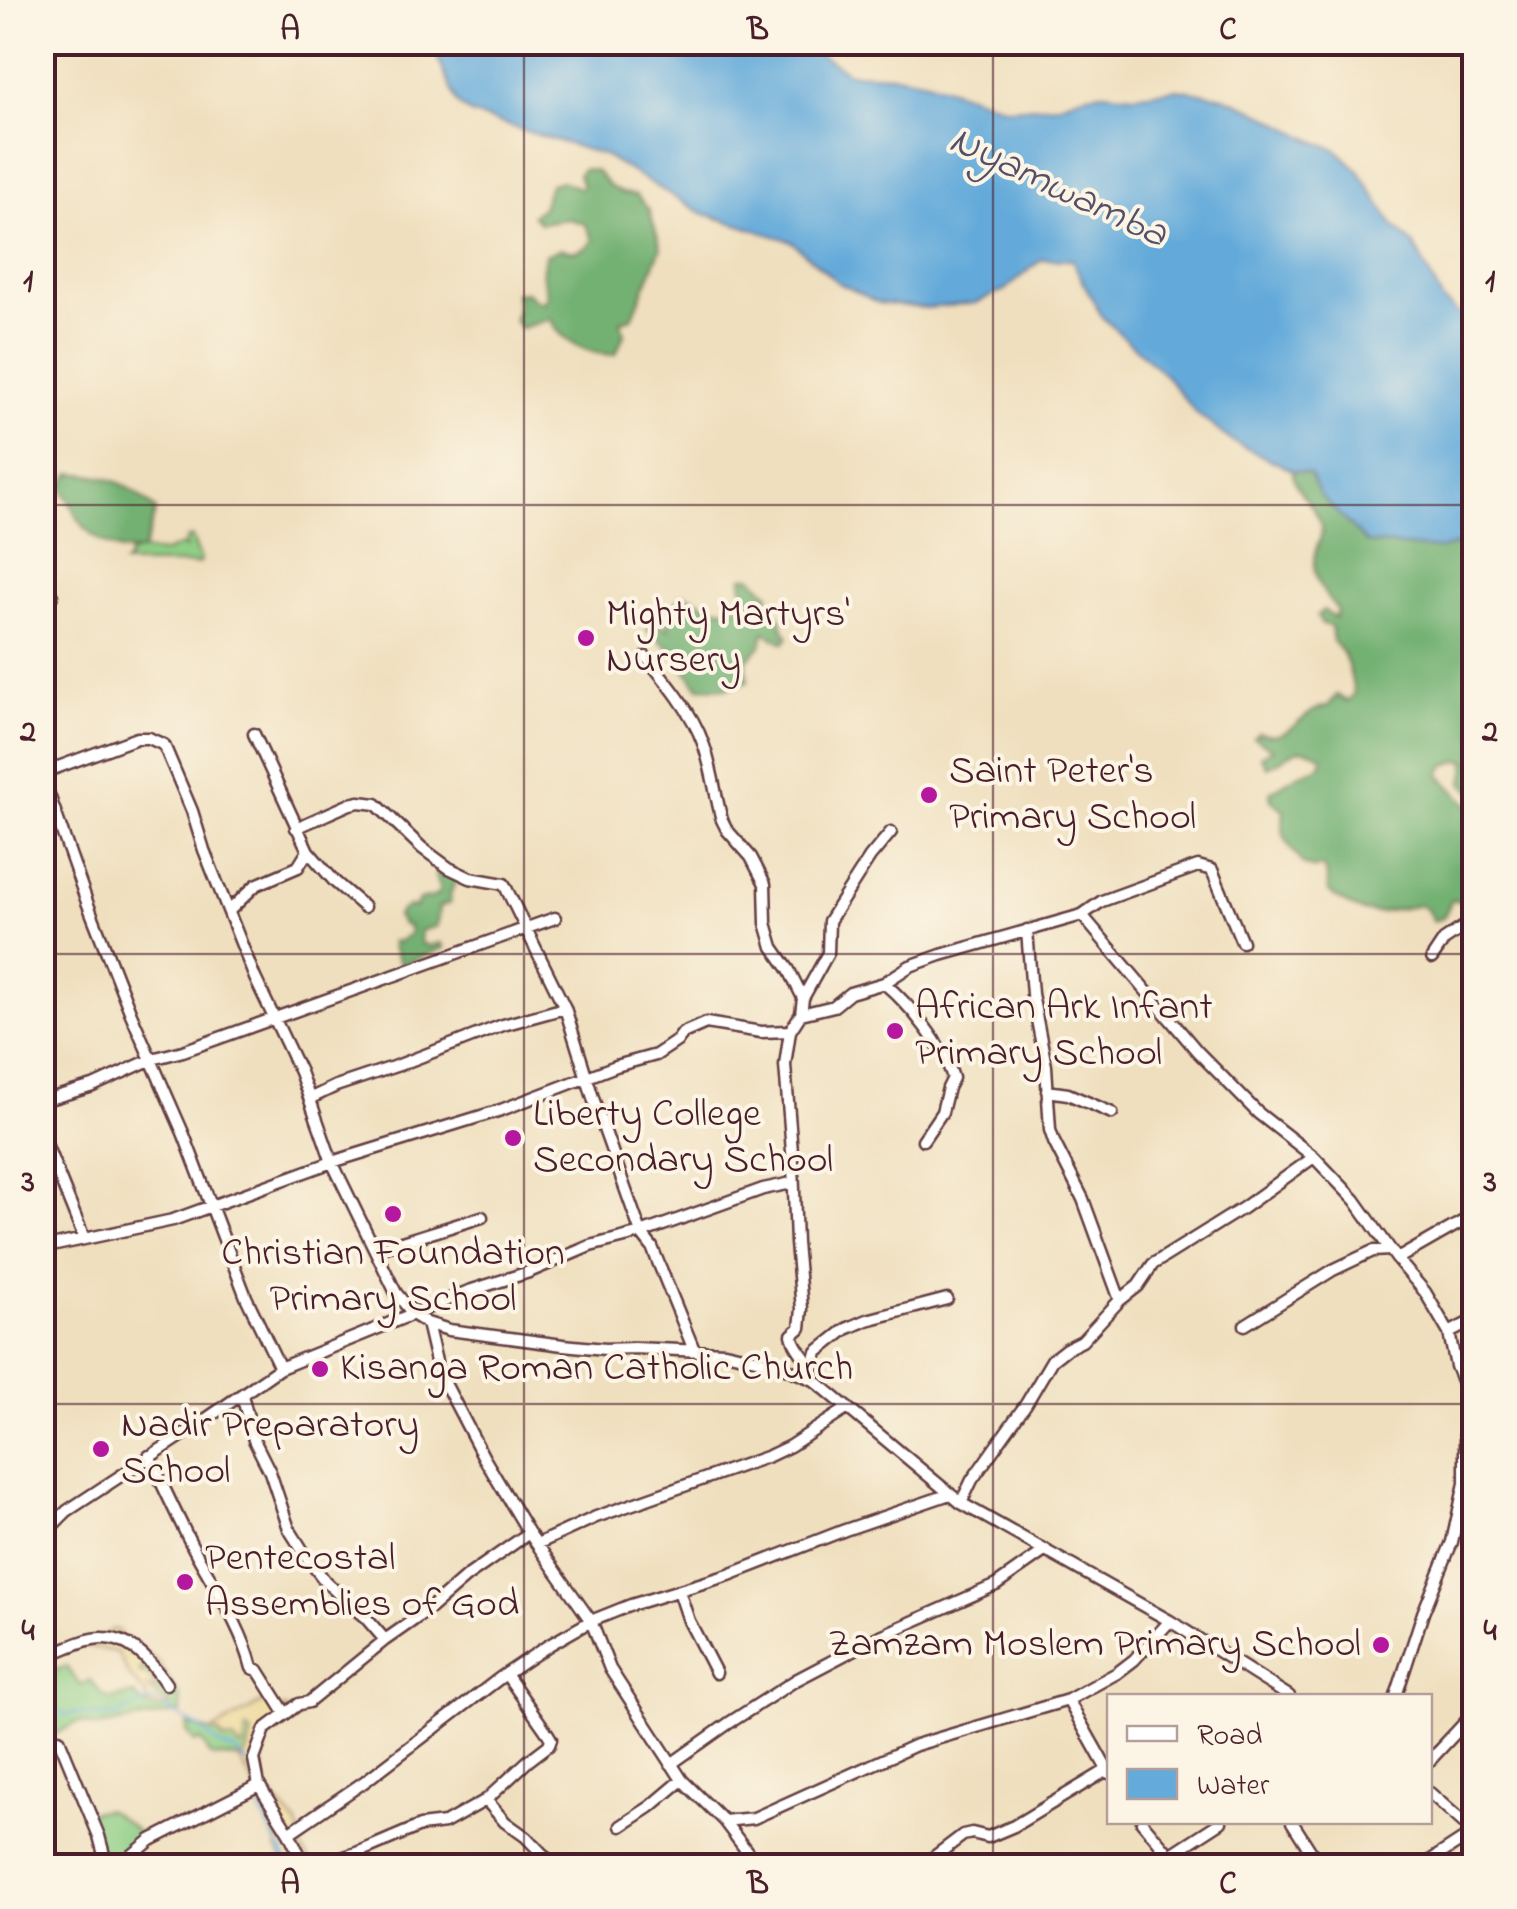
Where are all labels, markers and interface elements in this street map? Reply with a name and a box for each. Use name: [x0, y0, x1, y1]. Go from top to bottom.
text: A: [280, 8, 300, 55]
text: B: [745, 8, 769, 55]
text: C: [1219, 8, 1237, 55]
water label: Nyamwamba: [939, 111, 1178, 266]
text: 1: [23, 260, 33, 307]
text: 1: [1485, 260, 1495, 307]
place label: Mighty Martyrs' Nursery: [606, 586, 849, 691]
marker: Mighty Martyrs' Nursery: [575, 627, 597, 649]
text: 2: [19, 710, 36, 757]
text: 2: [1481, 710, 1498, 757]
place label: Saint Peter's Primary School: [949, 743, 1196, 848]
marker: Saint Peter's Primary School: [918, 784, 940, 806]
place label: African Ark Infant Primary School: [915, 979, 1213, 1084]
marker: African Ark Infant Primary School: [884, 1020, 906, 1042]
place label: Liberty College Secondary School: [533, 1086, 833, 1191]
marker: Liberty College Secondary School: [502, 1127, 524, 1149]
text: 3: [20, 1160, 35, 1207]
text: 3: [1482, 1160, 1497, 1207]
marker: Christian Foundation Primary School: [382, 1203, 404, 1225]
place label: Christian Foundation Primary School: [221, 1225, 565, 1330]
place label: Kisanga Roman Catholic Church: [340, 1340, 853, 1399]
marker: Kisanga Roman Catholic Church: [309, 1358, 331, 1380]
place label: Nadir Preparatory School: [121, 1397, 419, 1502]
marker: Nadir Preparatory School: [90, 1438, 112, 1460]
place label: Pentecostal Assemblies of God: [205, 1530, 519, 1635]
marker: Pentecostal Assemblies of God: [174, 1571, 196, 1593]
text: 4: [21, 1609, 35, 1656]
text: 4: [1483, 1609, 1497, 1656]
place label: Zamzam Moslem Primary School: [828, 1616, 1361, 1675]
marker: Zamzam Moslem Primary School: [1370, 1634, 1392, 1656]
legend: [1107, 1694, 1432, 1824]
text: Road: [1197, 1715, 1262, 1759]
text: Water: [1197, 1765, 1270, 1809]
text: A: [280, 1862, 300, 1909]
text: B: [745, 1862, 769, 1909]
text: C: [1219, 1862, 1237, 1909]

